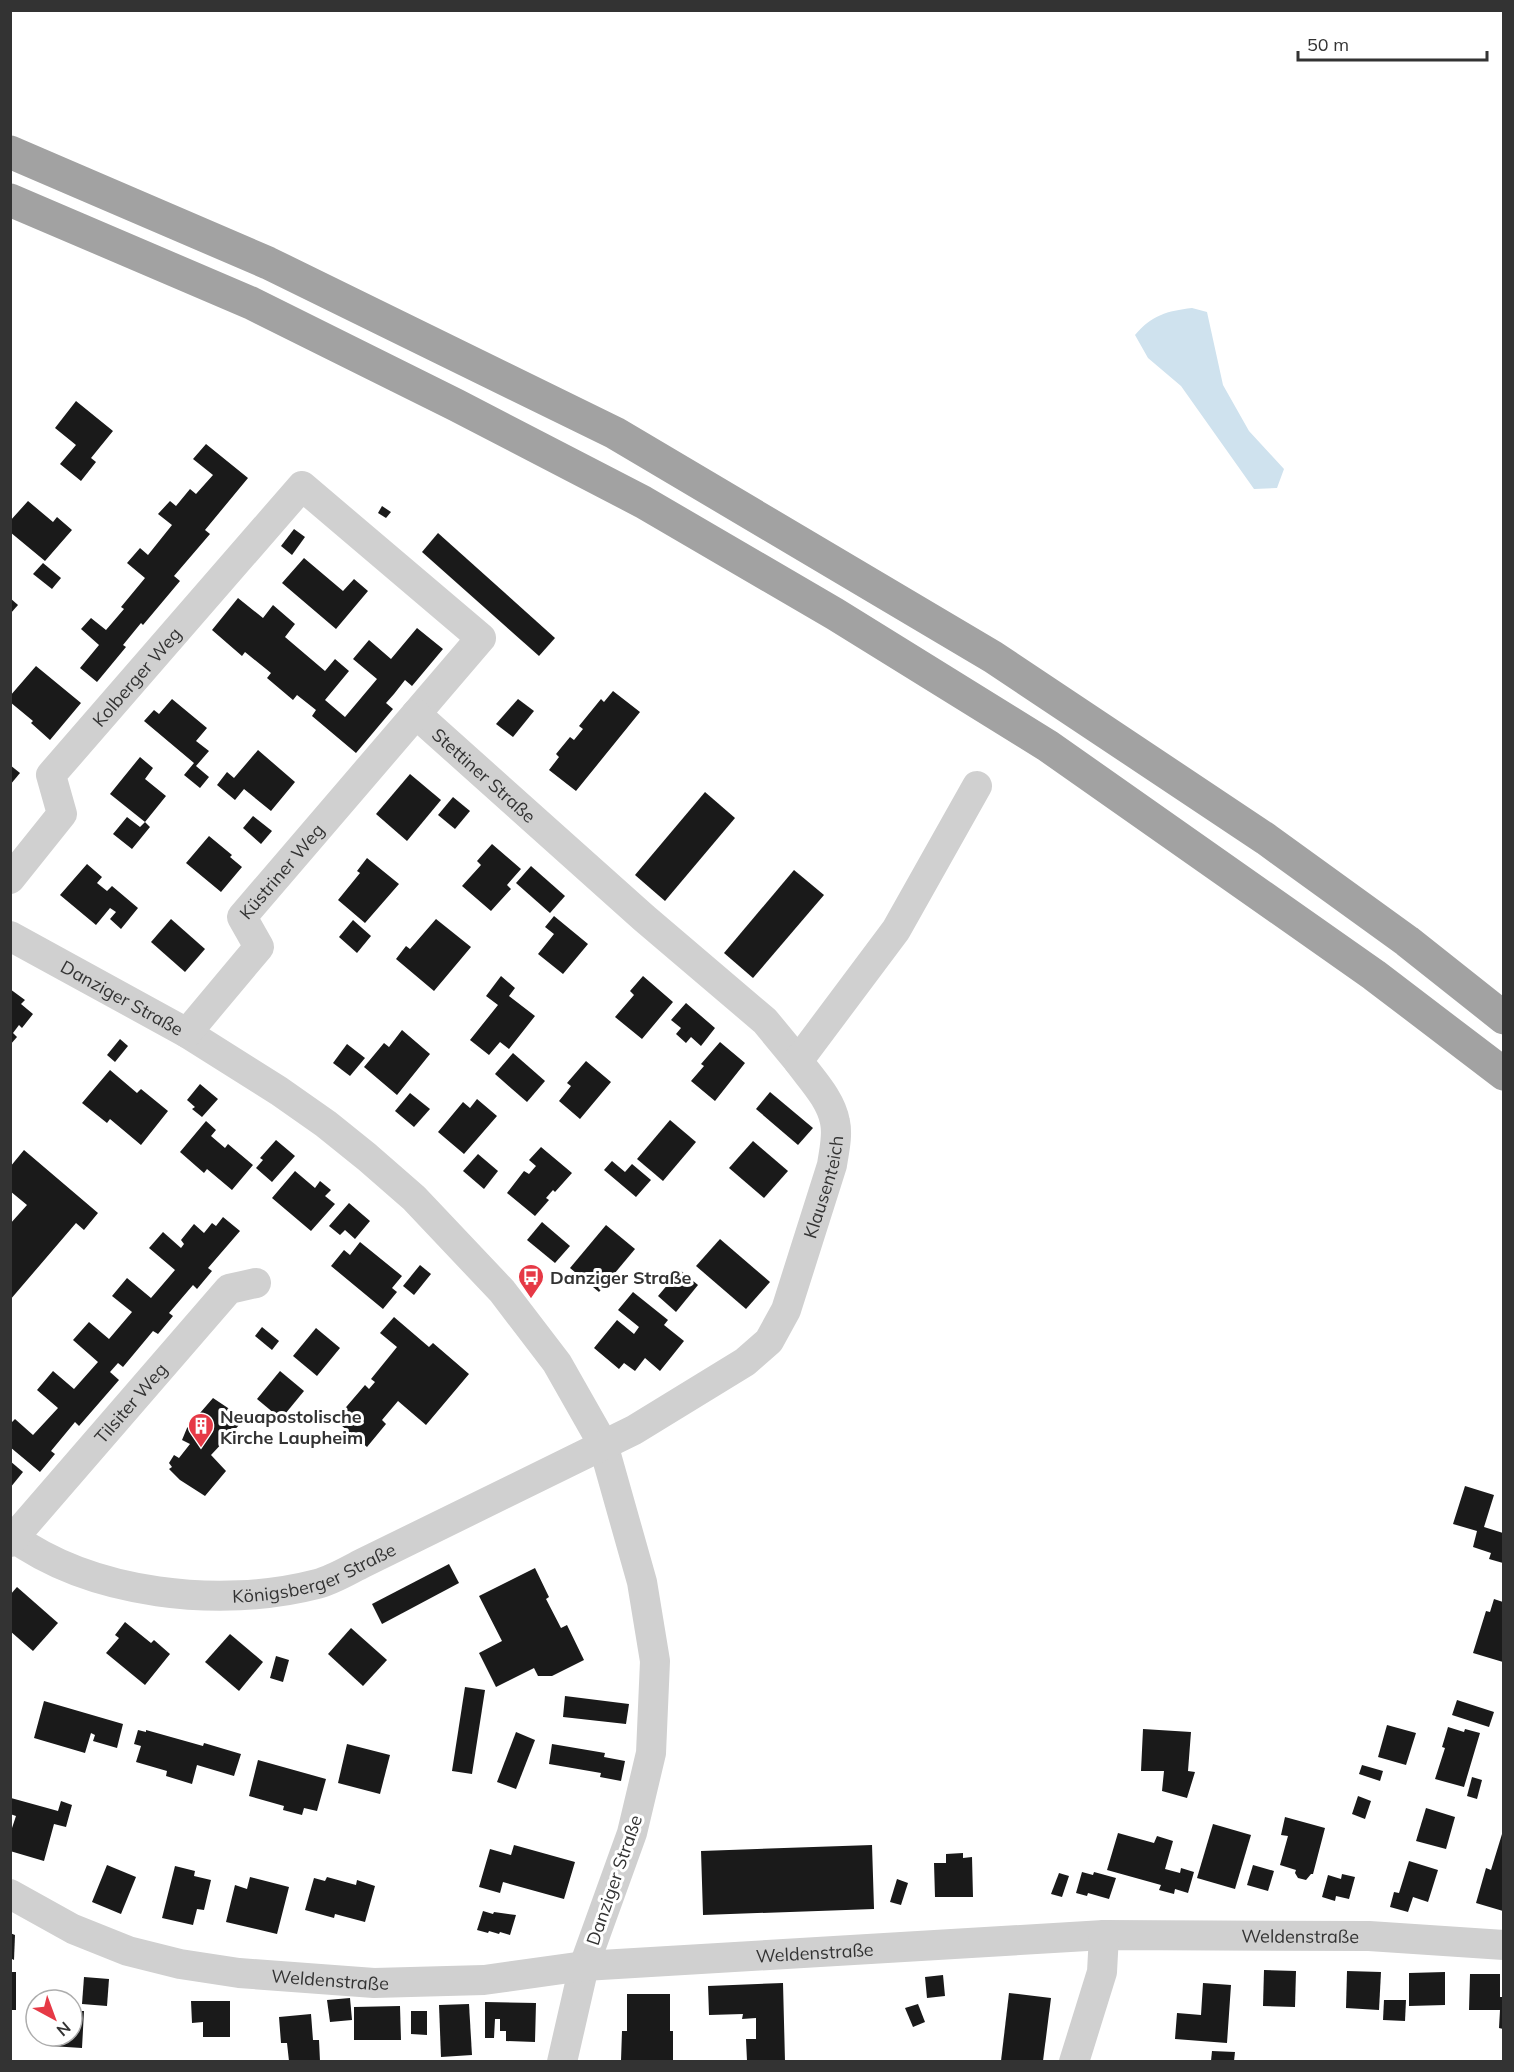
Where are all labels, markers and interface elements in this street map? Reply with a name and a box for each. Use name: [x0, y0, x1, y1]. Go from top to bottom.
scale bar: [1298, 24, 1487, 62]
text: 50 m: [1307, 33, 1349, 56]
street label: Kolberger Weg: [87, 622, 186, 731]
street label: Stettiner Straße: [428, 723, 541, 827]
street label: Küstriner Weg: [234, 819, 329, 924]
street label: Danziger Straße: [57, 955, 188, 1040]
street label: Klausenteich: [798, 1134, 848, 1241]
bus stop icon: Danziger Straße: [516, 1262, 546, 1300]
place label: Danziger Straße: [550, 1266, 692, 1289]
street label: Tilsiter Weg: [89, 1358, 172, 1448]
place label: Neuapostolische Kirche Laupheim: [220, 1405, 363, 1449]
building icon: Neuapostolische Kirche Laupheim: [186, 1411, 216, 1449]
street label: Königsberger Straße: [232, 1537, 399, 1607]
street label: Danziger Straße: [581, 1812, 647, 1948]
street label: Weldenstraße: [1241, 1924, 1359, 1947]
street label: Weldenstraße: [755, 1937, 874, 1967]
street label: Weldenstraße: [271, 1964, 389, 1995]
north arrow: [24, 1988, 84, 2048]
text: N: [53, 2018, 75, 2041]

